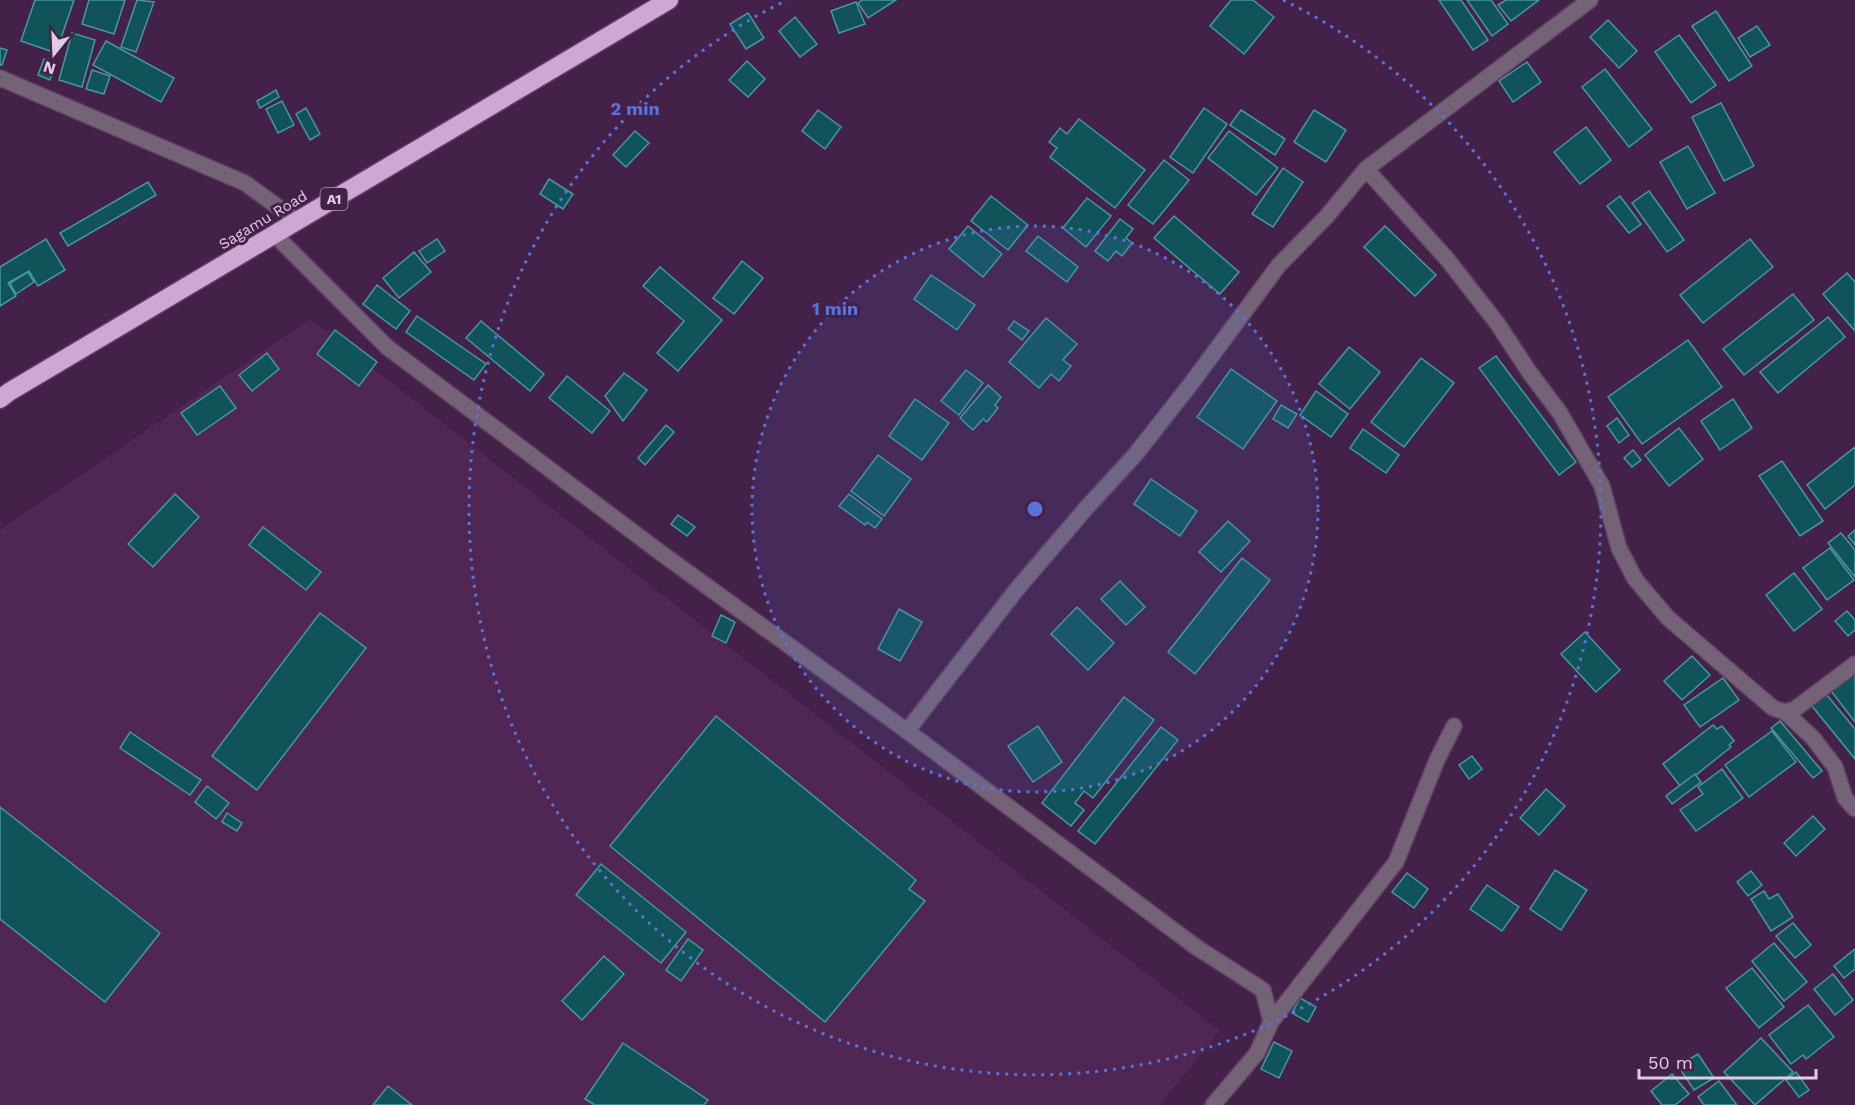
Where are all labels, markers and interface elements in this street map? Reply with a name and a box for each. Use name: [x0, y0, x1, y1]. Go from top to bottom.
north arrow: [24, 24, 84, 84]
text: N: [41, 57, 58, 79]
text: 2 min: [610, 98, 660, 119]
street label: Sagamu Road: [216, 187, 310, 253]
road number: A1: [320, 188, 348, 210]
text: 1 min: [812, 298, 858, 319]
centre of rings: [1025, 499, 1045, 519]
scale bar: [1639, 1042, 1816, 1080]
text: 50 m: [1648, 1052, 1693, 1073]

